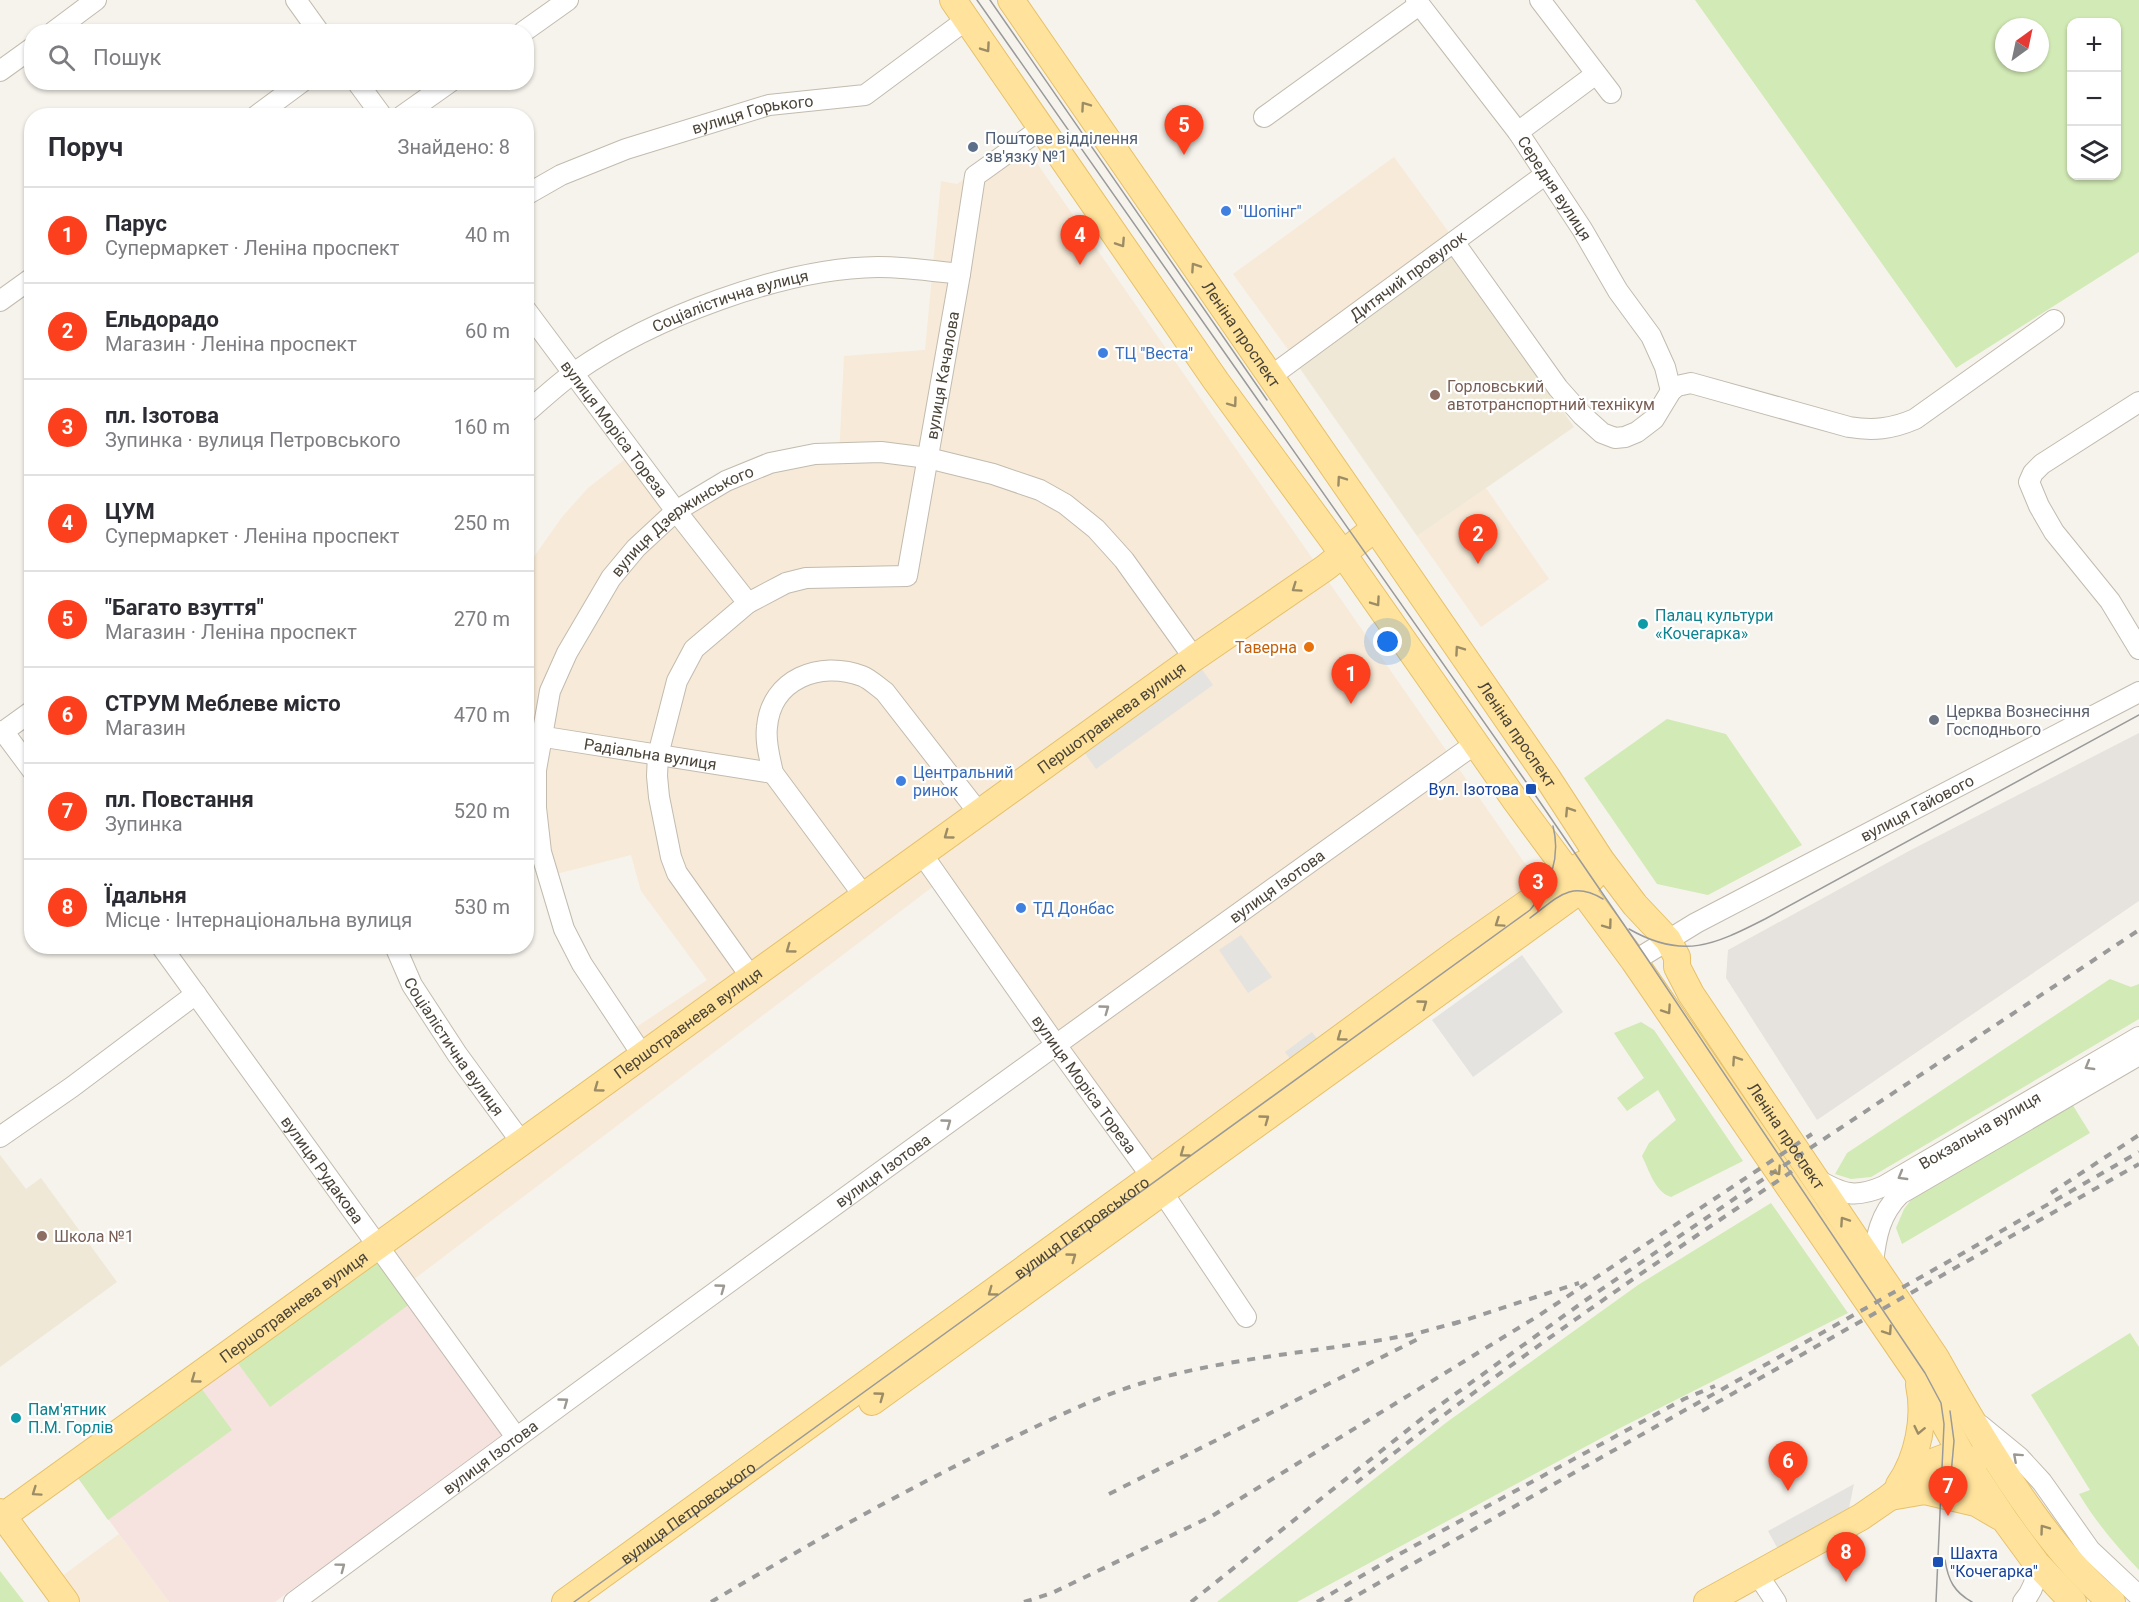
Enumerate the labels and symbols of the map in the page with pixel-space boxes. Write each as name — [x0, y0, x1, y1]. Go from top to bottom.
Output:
north arrow — [1995, 18, 2049, 72]
one-way arrow — [979, 42, 990, 53]
street label: вулиця Горького — [690, 91, 814, 138]
one-way arrow — [1081, 102, 1092, 113]
pin: 5 — [1164, 106, 1204, 155]
place label: Поштове відділення зв'язку №1 — [985, 129, 1138, 166]
street label: Середня вулиця — [1513, 133, 1596, 244]
marker: Поштове відділення зв'язку №1 — [966, 140, 980, 154]
place label: "Шопінг" — [1238, 202, 1302, 221]
marker: "Шопінг" — [1219, 204, 1233, 218]
pin: 4 — [1060, 216, 1100, 265]
street label: Дитячий провулок — [1346, 227, 1470, 325]
one-way arrow — [1114, 237, 1126, 247]
one-way arrow — [1191, 263, 1202, 274]
street label: Соціалістична вулиця — [649, 266, 810, 336]
street label: Леніна проспект — [1198, 278, 1285, 391]
street label: вулиця Качалова — [922, 310, 963, 441]
place label: ТЦ "Веста" — [1115, 344, 1193, 363]
marker: ТЦ "Веста" — [1096, 346, 1110, 360]
street label: вулиця Моріса Тореза — [557, 357, 671, 501]
place label: Горловський автотранспортний технікум — [1447, 377, 1655, 414]
marker: Горловський автотранспортний технікум — [1428, 388, 1442, 402]
one-way arrow — [1225, 396, 1236, 407]
street label: вулиця Дзержинського — [607, 462, 756, 581]
one-way arrow — [1337, 475, 1348, 486]
pin: 2 — [1458, 514, 1498, 564]
one-way arrow — [1291, 581, 1302, 592]
one-way arrow — [1369, 595, 1380, 606]
place label: Палац культури «Кочегарка» — [1655, 606, 1773, 643]
marker: Палац культури «Кочегарка» — [1636, 617, 1650, 631]
your location — [1373, 627, 1402, 656]
place label: Таверна — [1235, 638, 1297, 657]
marker: Таверна — [1302, 640, 1316, 654]
one-way arrow — [1455, 645, 1466, 656]
pin: 1 — [1332, 654, 1370, 704]
street label: Першотравнева вулиця — [1034, 658, 1189, 778]
street label: Леніна проспект — [1474, 678, 1560, 791]
place label: Церква Вознесіння Господнього — [1946, 702, 2090, 739]
marker: Церква Вознесіння Господнього — [1927, 713, 1941, 727]
street label: Радіальна вулиця — [583, 734, 718, 774]
place label: Центральний ринок — [913, 763, 1013, 800]
street label: вулиця Гайового — [1857, 771, 1977, 846]
marker: Центральний ринок — [894, 774, 908, 788]
place label: Вул. Ізотова — [1429, 780, 1519, 799]
marker: Вул. Ізотова — [1524, 782, 1538, 796]
one-way arrow — [1565, 806, 1576, 817]
one-way arrow — [944, 828, 955, 839]
street label: вулиця Ізотова — [1226, 846, 1328, 927]
pin: 3 — [1518, 862, 1558, 912]
place label: ТД Донбас — [1033, 899, 1114, 918]
marker: ТД Донбас — [1014, 901, 1028, 915]
one-way arrow — [1495, 916, 1506, 927]
one-way arrow — [1601, 919, 1612, 930]
one-way arrow — [786, 942, 797, 953]
street label: Першотравнева вулиця — [610, 963, 766, 1083]
street label: Соціалістична вулиця — [400, 975, 508, 1120]
one-way arrow — [1416, 1001, 1427, 1012]
one-way arrow — [1660, 1003, 1671, 1014]
one-way arrow — [1098, 1005, 1109, 1016]
street label: вулиця Моріса Тореза — [1028, 1012, 1141, 1157]
one-way arrow — [1337, 1030, 1348, 1041]
one-way arrow — [1732, 1056, 1743, 1067]
one-way arrow — [2085, 1059, 2095, 1071]
street label: Леніна проспект — [1743, 1079, 1829, 1193]
one-way arrow — [594, 1081, 605, 1092]
street label: Вокзальна вулиця — [1916, 1088, 2044, 1173]
street label: вулиця Рудакова — [277, 1112, 368, 1228]
one-way arrow — [1258, 1115, 1269, 1126]
one-way arrow — [941, 1120, 952, 1131]
street label: вулиця Ізотова — [832, 1130, 934, 1212]
one-way arrow — [1180, 1146, 1191, 1157]
one-way arrow — [1770, 1164, 1781, 1175]
one-way arrow — [1898, 1168, 1908, 1180]
street label: вулиця Петровського — [1011, 1173, 1153, 1283]
one-way arrow — [1840, 1216, 1851, 1227]
place label: Школа №1 — [54, 1227, 134, 1246]
marker: Школа №1 — [35, 1229, 49, 1243]
street label: Першотравнева вулиця — [216, 1247, 372, 1367]
one-way arrow — [1066, 1254, 1077, 1265]
one-way arrow — [715, 1284, 726, 1295]
one-way arrow — [988, 1285, 999, 1296]
one-way arrow — [1881, 1325, 1892, 1336]
one-way arrow — [191, 1371, 202, 1382]
one-way arrow — [874, 1392, 885, 1403]
one-way arrow — [557, 1399, 568, 1410]
place label: Пам'ятник П.М. Горлів — [28, 1400, 114, 1437]
marker: Пам'ятник П.М. Горлів — [9, 1411, 23, 1425]
street label: вулиця Ізотова — [439, 1416, 542, 1499]
one-way arrow — [1913, 1425, 1926, 1435]
pin: 6 — [1768, 1442, 1808, 1491]
one-way arrow — [2013, 1453, 2024, 1464]
street label: вулиця Петровського — [617, 1458, 760, 1568]
pin: 7 — [1928, 1466, 1968, 1516]
one-way arrow — [32, 1485, 43, 1496]
one-way arrow — [2040, 1524, 2051, 1535]
pin: 8 — [1826, 1532, 1866, 1582]
place label: Шахта "Кочегарка" — [1950, 1544, 2038, 1581]
marker: Шахта "Кочегарка" — [1931, 1555, 1945, 1569]
one-way arrow — [334, 1563, 345, 1574]

